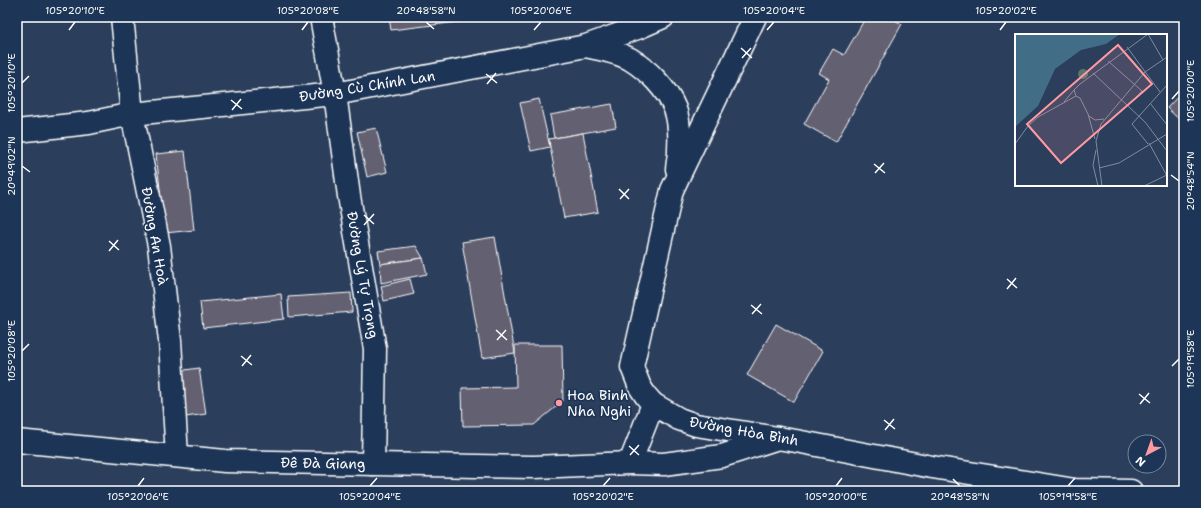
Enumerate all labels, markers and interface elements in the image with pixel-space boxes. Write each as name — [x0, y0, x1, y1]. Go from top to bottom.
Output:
text: 105°20'10"E — [45, 4, 105, 17]
text: 105°20'08"E — [277, 4, 339, 17]
text: 20°48'58"N — [396, 4, 456, 17]
text: 105°20'06"E — [510, 4, 572, 17]
text: 105°20'04"E — [743, 4, 805, 17]
text: 105°20'02"E — [975, 4, 1037, 17]
inset map — [1015, 34, 1167, 186]
text: 105°20'10"E — [5, 53, 18, 113]
text: 105°20'00"E — [1184, 60, 1197, 122]
street label: Đường Cù Chính Lan — [298, 66, 437, 106]
text: 20°49'02"N — [5, 136, 18, 196]
text: 20°48'54"N — [1184, 151, 1197, 211]
street label: Đường An Hoà — [138, 185, 173, 287]
street label: Đường Lý Tự Trọng — [343, 210, 383, 340]
text: 105°20'08"E — [5, 320, 18, 382]
text: 105°19'58"E — [1184, 330, 1197, 388]
place label: Hoa Binh Nha Nghi — [567, 386, 631, 420]
marker: Hoa Binh Nha Nghi — [554, 398, 564, 408]
street label: Đường Hòa Bình — [688, 413, 800, 449]
north arrow — [1127, 434, 1167, 474]
text: N — [1132, 452, 1149, 470]
street label: Đê Đà Giang — [280, 453, 366, 473]
text: 105°20'06"E — [107, 490, 169, 503]
text: 105°20'04"E — [339, 490, 401, 503]
text: 105°20'02"E — [572, 490, 634, 503]
text: 105°20'00"E — [805, 490, 867, 503]
text: 20°48'58"N — [930, 490, 990, 503]
text: 105°19'58"E — [1039, 490, 1097, 503]

